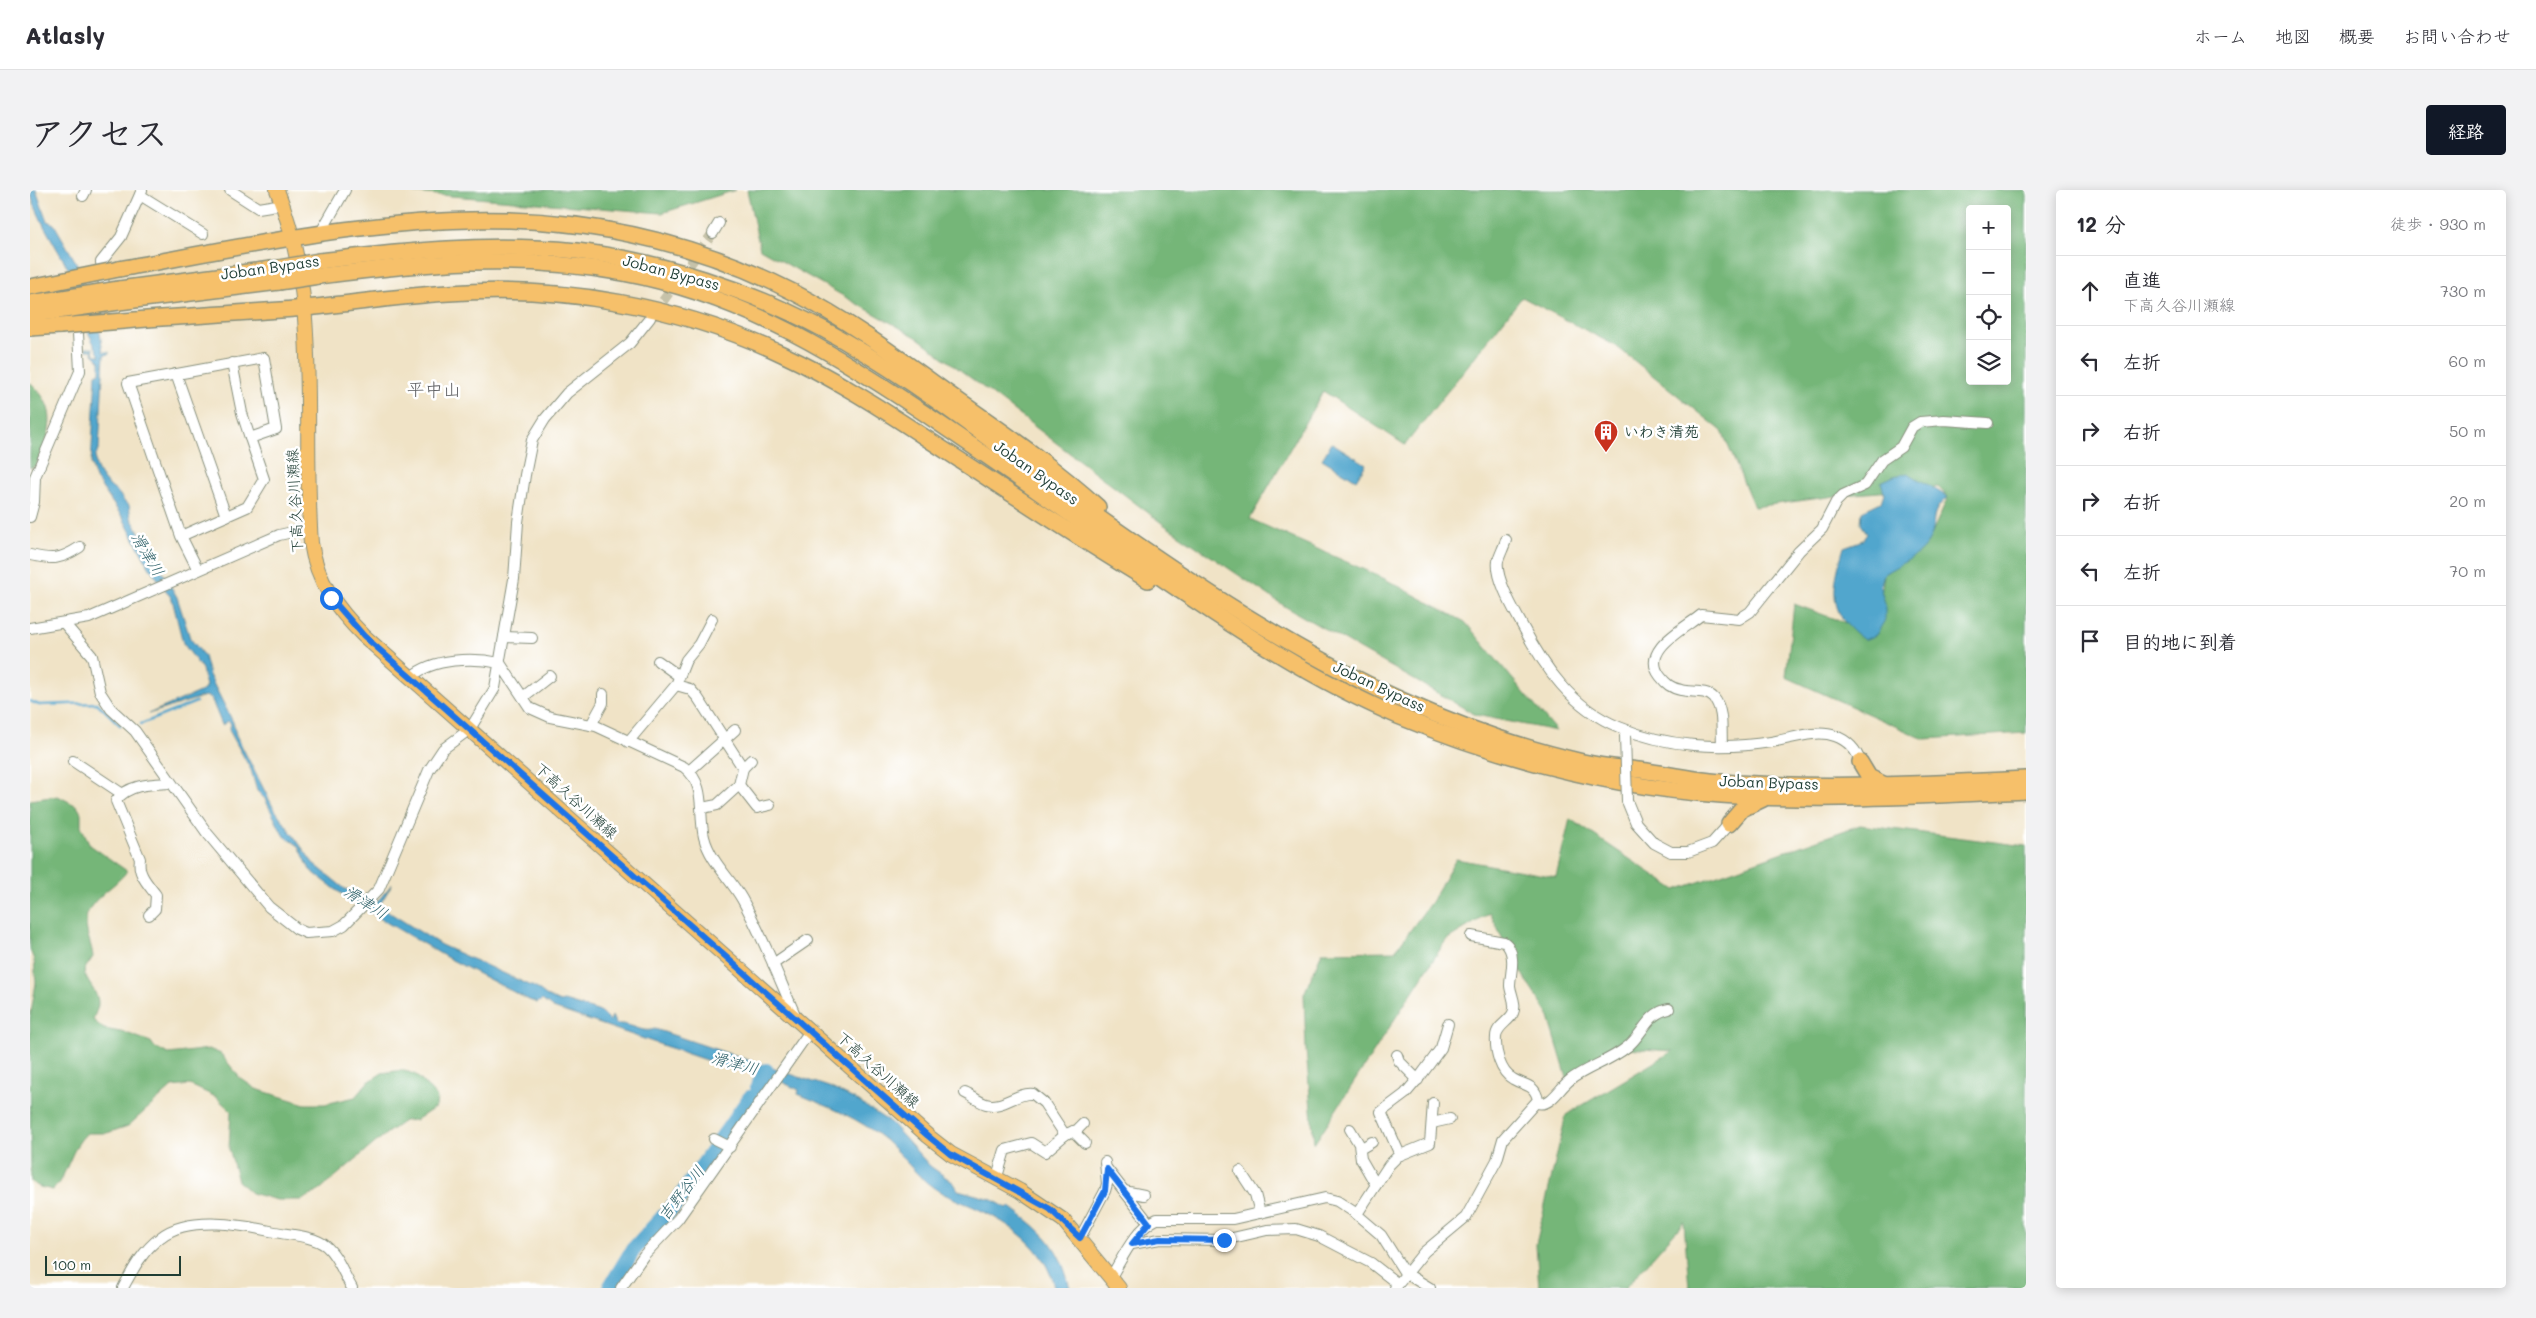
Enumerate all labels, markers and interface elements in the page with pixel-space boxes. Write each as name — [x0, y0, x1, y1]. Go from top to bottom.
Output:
text: Atlasly — [25, 19, 105, 50]
text: ホーム — [2194, 24, 2247, 48]
text: 地図 — [2275, 24, 2311, 48]
text: 概要 — [2339, 24, 2375, 48]
text: お問い合わせ — [2403, 24, 2511, 48]
button: 経路 — [2426, 105, 2506, 155]
text: アクセス — [30, 109, 168, 155]
map controls — [1966, 205, 2011, 385]
button: + — [1966, 205, 2011, 250]
text: 12 分 — [2076, 210, 2126, 237]
text: 徒歩 · 930 m — [2390, 213, 2486, 234]
street label: Joban Bypass — [219, 250, 321, 284]
street label: Joban Bypass — [621, 250, 722, 295]
button: − — [1966, 250, 2011, 295]
text: 直進 — [2123, 267, 2161, 292]
icon: ahead — [2076, 277, 2104, 305]
text: 730 m — [2440, 280, 2486, 301]
text: 下高久谷川瀬線 — [2123, 294, 2235, 315]
button: locate — [1966, 295, 2011, 340]
button: layers — [1966, 340, 2011, 385]
icon: left — [2076, 347, 2104, 375]
text: 左折 — [2123, 349, 2161, 374]
text: 60 m — [2449, 350, 2486, 371]
district label: 平中山 — [407, 377, 461, 401]
icon: right — [2076, 417, 2104, 445]
building icon: いわき清苑 — [1593, 419, 1619, 453]
text: 右折 — [2123, 419, 2161, 444]
text: 50 m — [2449, 420, 2486, 441]
place label: いわき清苑 — [1624, 421, 1699, 441]
street label: Joban Bypass — [990, 435, 1083, 509]
street label: 下高久谷川瀬線 — [281, 448, 307, 554]
icon: right — [2076, 487, 2104, 515]
text: 右折 — [2123, 489, 2161, 514]
text: 20 m — [2449, 490, 2486, 511]
water label: 滑津川 — [127, 528, 170, 580]
icon: left — [2076, 557, 2104, 585]
text: 左折 — [2123, 559, 2161, 584]
text: 70 m — [2449, 560, 2486, 581]
route start — [320, 587, 343, 610]
icon: arrive — [2076, 627, 2104, 655]
text: 目的地に到着 — [2123, 629, 2237, 654]
street label: Joban Bypass — [1330, 656, 1429, 716]
street label: 下高久谷川瀬線 — [531, 758, 622, 843]
street label: Joban Bypass — [1719, 770, 1819, 794]
water label: 滑津川 — [340, 880, 392, 923]
street label: 下高久谷川瀬線 — [833, 1027, 924, 1112]
water label: 滑津川 — [709, 1046, 761, 1079]
water label: 吉野谷川 — [653, 1161, 709, 1224]
route end — [1213, 1229, 1236, 1252]
scale bar — [45, 1253, 181, 1276]
text: 100 m — [52, 1255, 91, 1274]

